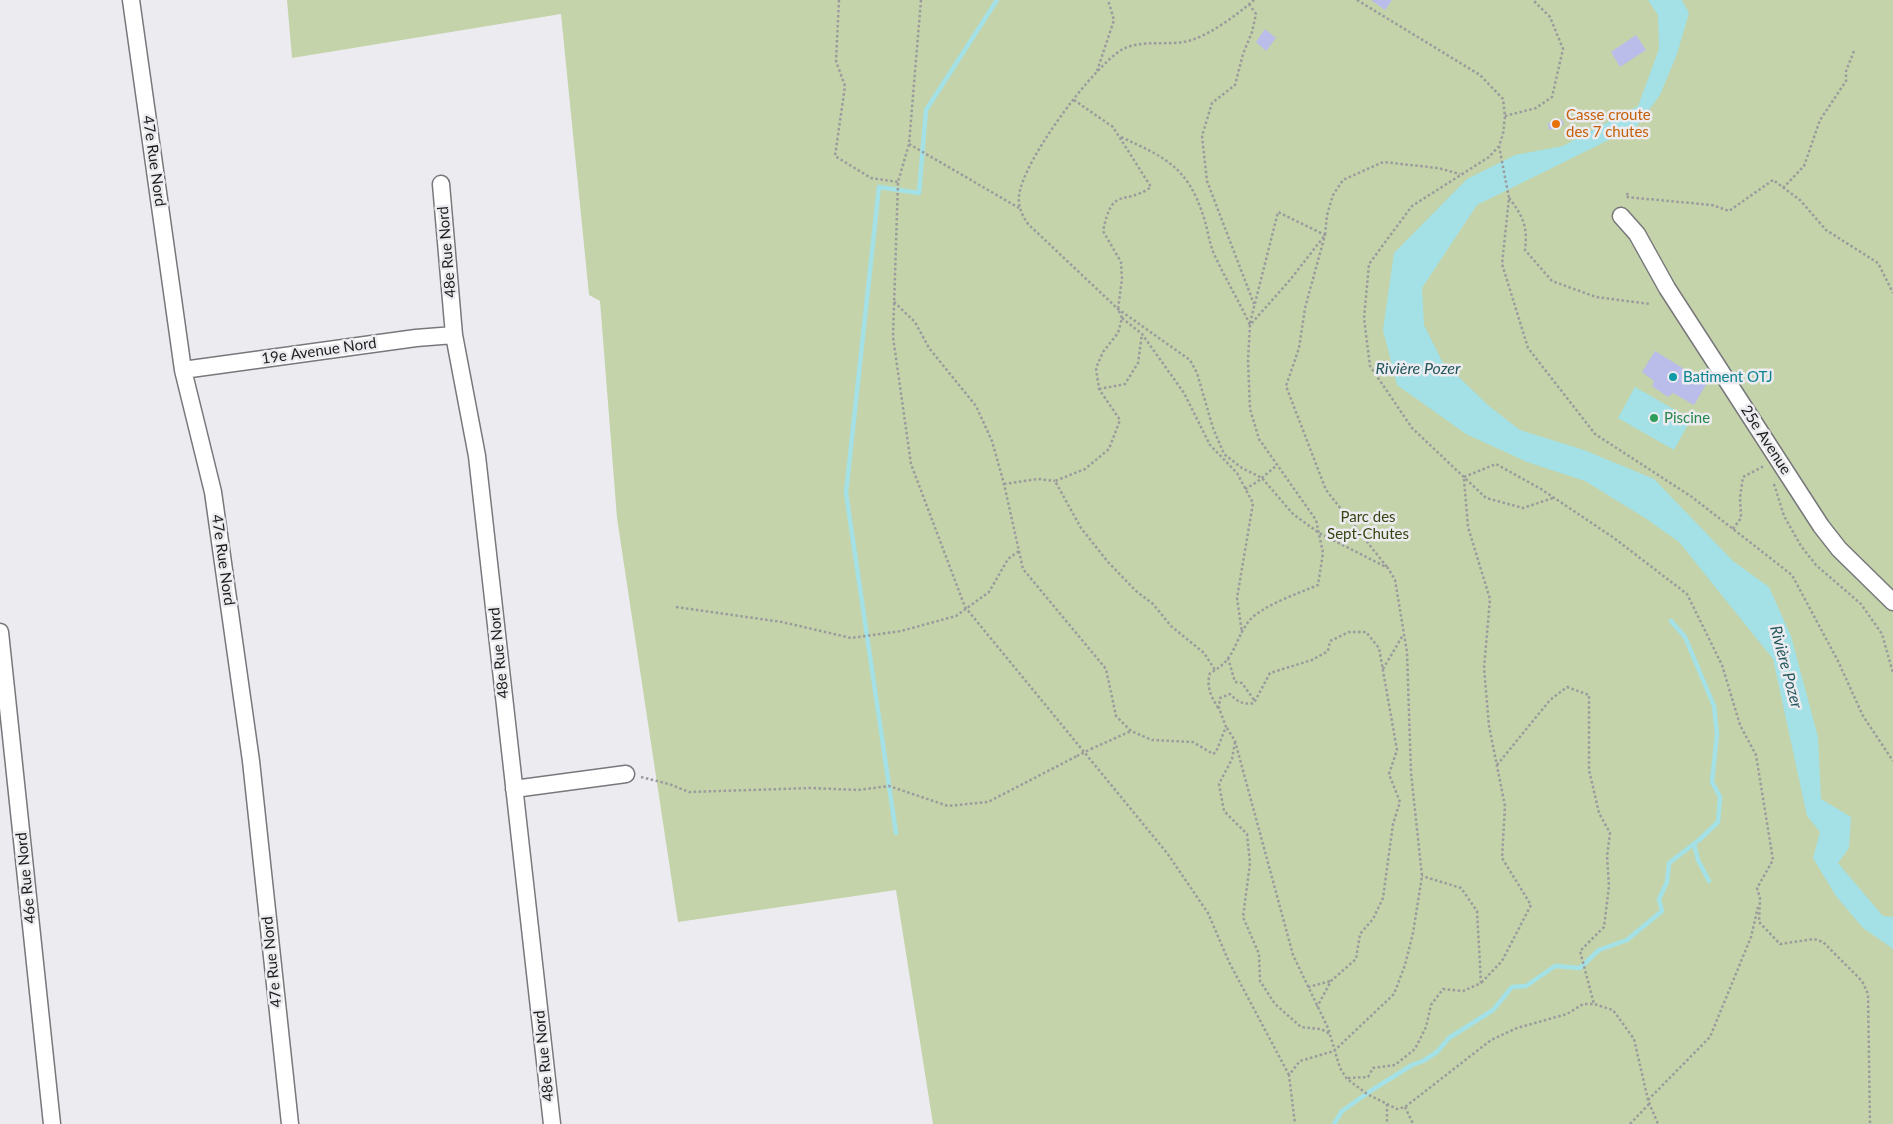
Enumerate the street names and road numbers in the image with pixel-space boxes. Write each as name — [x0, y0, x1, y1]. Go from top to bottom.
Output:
street label: 47e Rue Nord — [139, 114, 169, 208]
street label: 48e Rue Nord — [434, 206, 460, 298]
street label: 19e Avenue Nord — [260, 334, 378, 368]
street label: 25e Avenue — [1737, 402, 1795, 478]
street label: 47e Rue Nord — [208, 513, 238, 607]
street label: 48e Rue Nord — [485, 606, 513, 700]
street label: 46e Rue Nord — [12, 831, 40, 925]
street label: 47e Rue Nord — [258, 915, 286, 1009]
street label: 48e Rue Nord — [530, 1009, 558, 1103]

